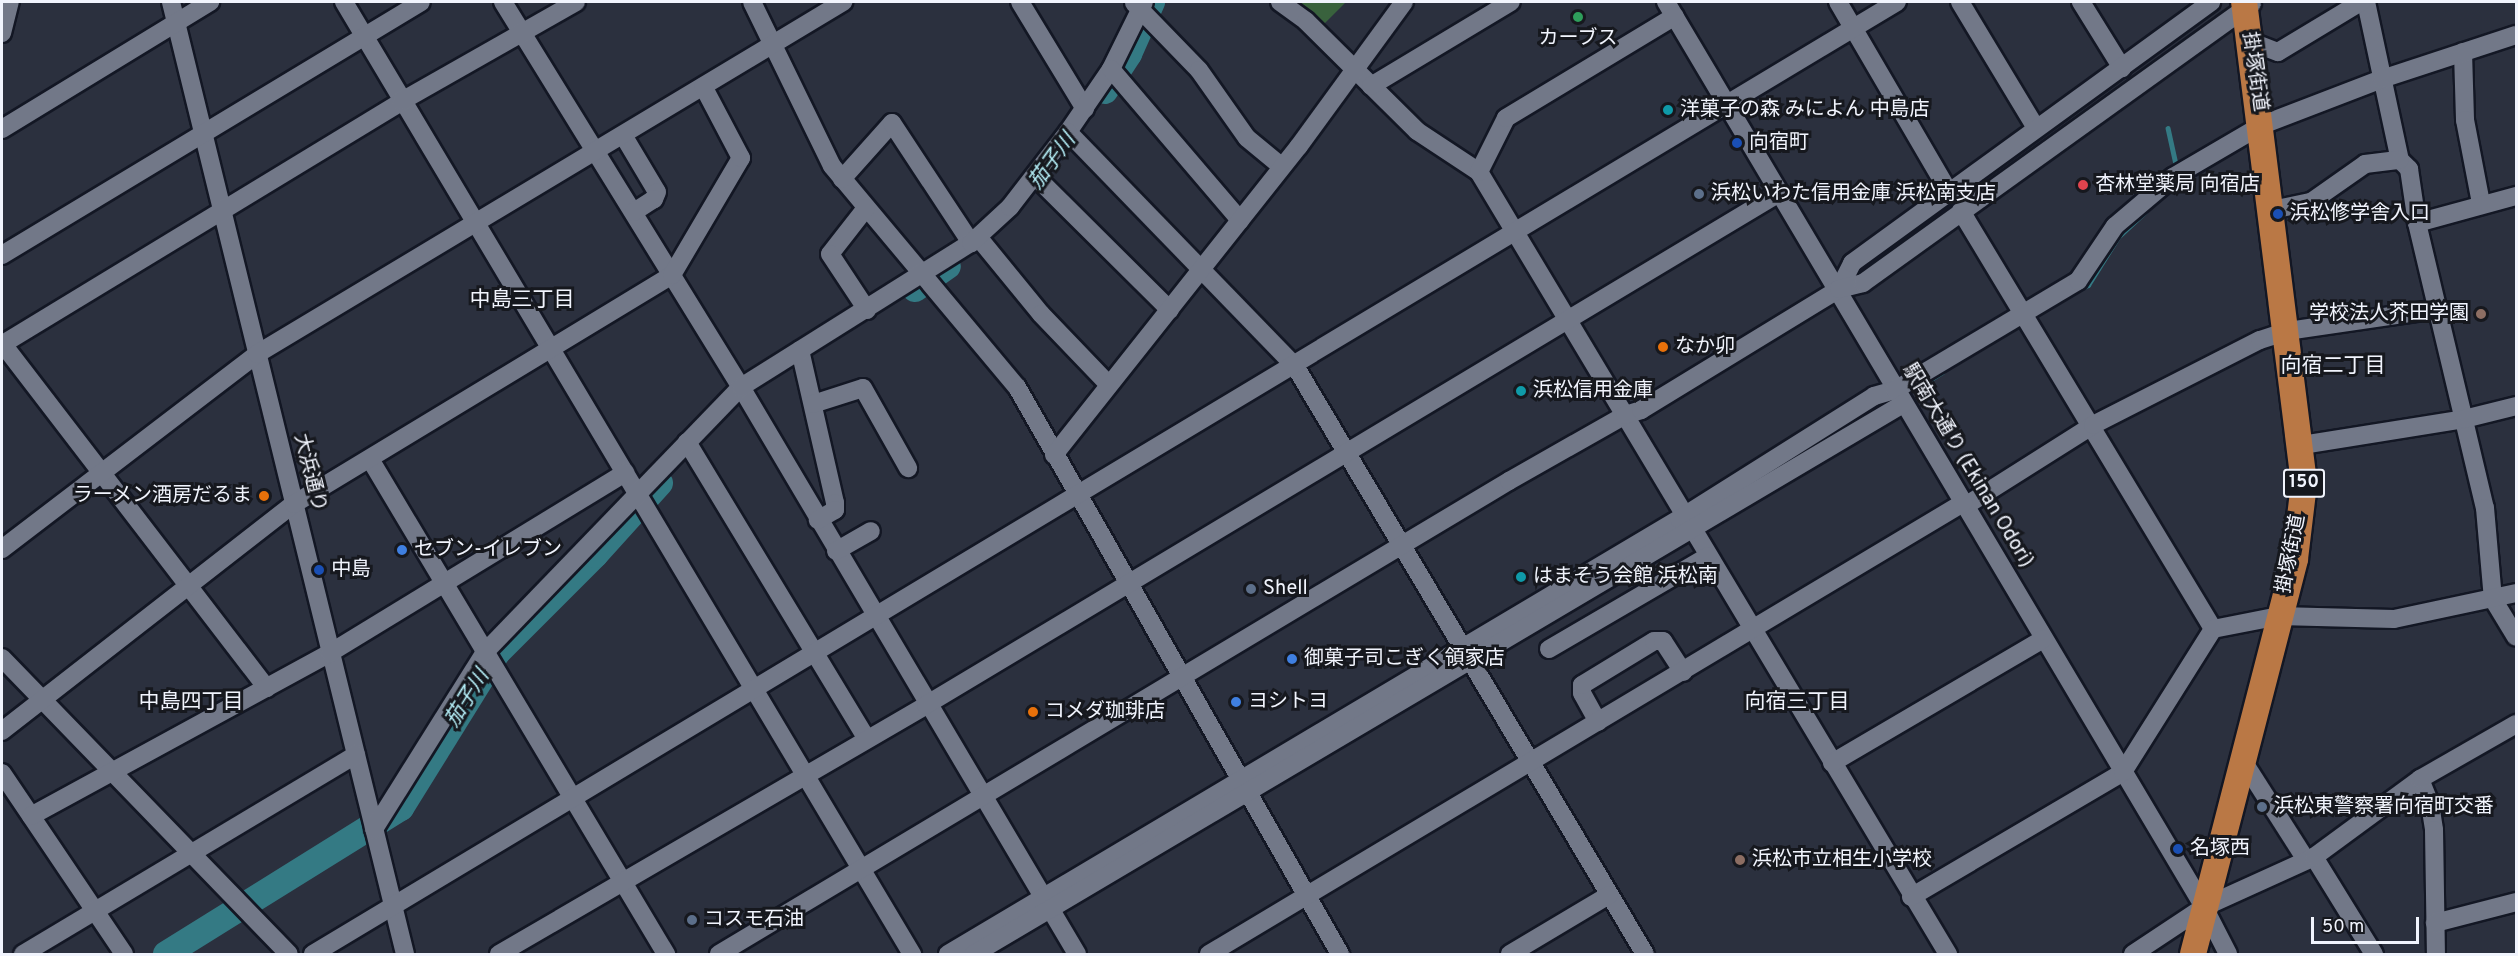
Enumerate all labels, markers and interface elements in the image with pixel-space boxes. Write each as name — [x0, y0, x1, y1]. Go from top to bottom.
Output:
marker: カーブス — [1571, 10, 1585, 24]
place label: カーブス — [1538, 27, 1618, 51]
street label: 掛塚街道 — [2237, 31, 2271, 113]
place label: 洋菓子の森 みによん 中島店 — [1680, 98, 1929, 122]
marker: 洋菓子の森 みによん 中島店 — [1661, 103, 1675, 117]
water label: 茄子川 — [1024, 129, 1082, 195]
place label: 向宿町 — [1749, 131, 1809, 155]
marker: 向宿町 — [1730, 136, 1744, 150]
place label: 杏林堂薬局 向宿店 — [2095, 173, 2260, 197]
marker: 杏林堂薬局 向宿店 — [2076, 178, 2090, 192]
place label: 浜松いわた信用金庫 浜松南支店 — [1711, 182, 1996, 206]
marker: 浜松いわた信用金庫 浜松南支店 — [1692, 187, 1706, 201]
place label: 浜松修学舎入口 — [2290, 202, 2430, 226]
marker: 浜松修学舎入口 — [2271, 207, 2285, 221]
district label: 中島三丁目 — [470, 288, 574, 314]
place label: 学校法人芥田学園 — [2309, 302, 2469, 326]
marker: 学校法人芥田学園 — [2474, 307, 2488, 321]
place label: なか卯 — [1675, 335, 1735, 359]
marker: なか卯 — [1656, 340, 1670, 354]
district label: 向宿二丁目 — [2281, 354, 2385, 380]
street label: 駅南大通り (Ekinan Odori) — [1897, 360, 2037, 572]
place label: 浜松信用金庫 — [1533, 379, 1653, 403]
marker: 浜松信用金庫 — [1514, 384, 1528, 398]
street label: 大浜通り — [288, 431, 330, 515]
road number: 150 — [2283, 468, 2325, 498]
place label: ラーメン酒房だるま — [72, 484, 252, 508]
marker: ラーメン酒房だるま — [257, 489, 271, 503]
street label: 掛塚街道 — [2273, 512, 2311, 596]
place label: セブン-イレブン — [414, 538, 562, 562]
marker: セブン-イレブン — [395, 543, 409, 557]
place label: 中島 — [331, 558, 371, 582]
marker: 中島 — [312, 563, 326, 577]
place label: はまそう会館 浜松南 — [1533, 565, 1718, 589]
marker: はまそう会館 浜松南 — [1514, 570, 1528, 584]
place label: Shell — [1263, 577, 1308, 601]
marker: Shell — [1244, 582, 1258, 596]
place label: 御菓子司こぎく領家店 — [1304, 647, 1504, 671]
marker: 御菓子司こぎく領家店 — [1285, 652, 1299, 666]
water label: 茄子川 — [441, 666, 495, 732]
district label: 中島四丁目 — [139, 690, 243, 716]
place label: ヨシトヨ — [1248, 690, 1328, 714]
district label: 向宿三丁目 — [1745, 690, 1849, 716]
marker: ヨシトヨ — [1229, 695, 1243, 709]
place label: コメダ珈琲店 — [1045, 700, 1165, 724]
marker: コメダ珈琲店 — [1026, 705, 1040, 719]
place label: 浜松東警察署向宿町交番 — [2274, 795, 2494, 819]
marker: 浜松東警察署向宿町交番 — [2255, 800, 2269, 814]
place label: 名塚西 — [2190, 837, 2250, 861]
marker: 名塚西 — [2171, 842, 2185, 856]
place label: 浜松市立相生小学校 — [1752, 848, 1932, 872]
marker: 浜松市立相生小学校 — [1733, 853, 1747, 867]
scale bar — [2314, 905, 2422, 943]
place label: コスモ石油 — [704, 908, 804, 932]
marker: コスモ石油 — [685, 913, 699, 927]
text: 50 m — [2322, 916, 2364, 939]

